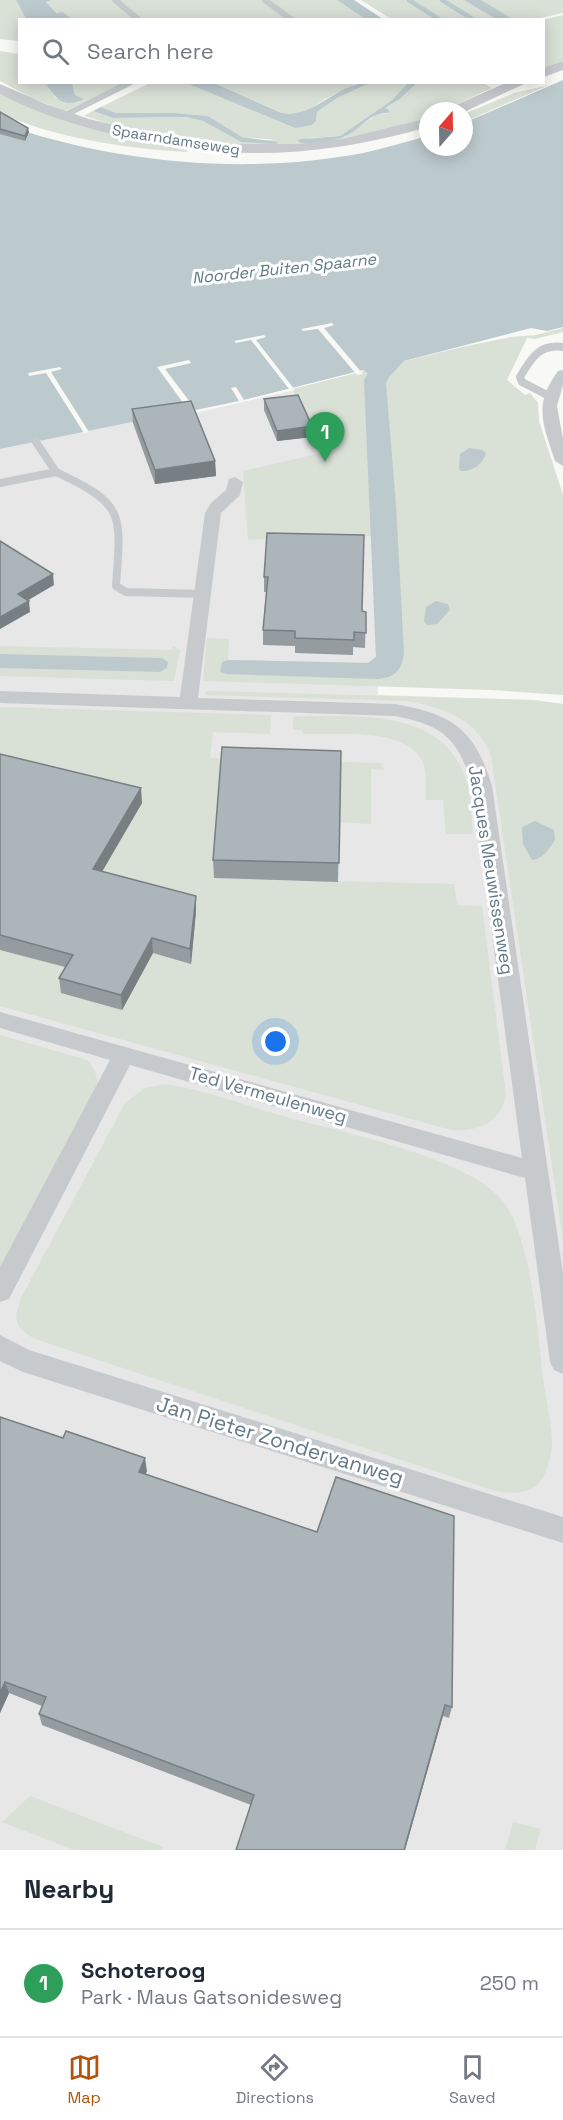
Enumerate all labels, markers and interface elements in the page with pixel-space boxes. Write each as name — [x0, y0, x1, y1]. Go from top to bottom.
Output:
search box — [18, 18, 545, 84]
icon: search — [39, 35, 72, 68]
text: Search here — [87, 37, 214, 65]
north arrow — [419, 102, 473, 156]
street label: Spaarndamseweg — [111, 120, 241, 159]
water label: Noorder Buiten Spaarne — [191, 248, 377, 289]
pin: 1 — [306, 412, 344, 462]
street label: Jacques Meuwissenweg — [464, 764, 519, 976]
your location — [261, 1027, 290, 1056]
street label: Ted Vermeulenweg — [187, 1061, 350, 1128]
street label: Jan Pieter Zondervanweg — [153, 1390, 407, 1491]
text: Nearby — [24, 1872, 114, 1906]
text: Schoteroog — [81, 1956, 206, 1984]
text: 1 — [39, 1970, 48, 1996]
text: 250 m — [480, 1970, 539, 1996]
text: Park · Maus Gatsonidesweg — [81, 1984, 342, 2010]
tab: Map — [67, 2051, 101, 2108]
tab: Directions — [236, 2051, 314, 2108]
tab: Saved — [449, 2051, 496, 2108]

